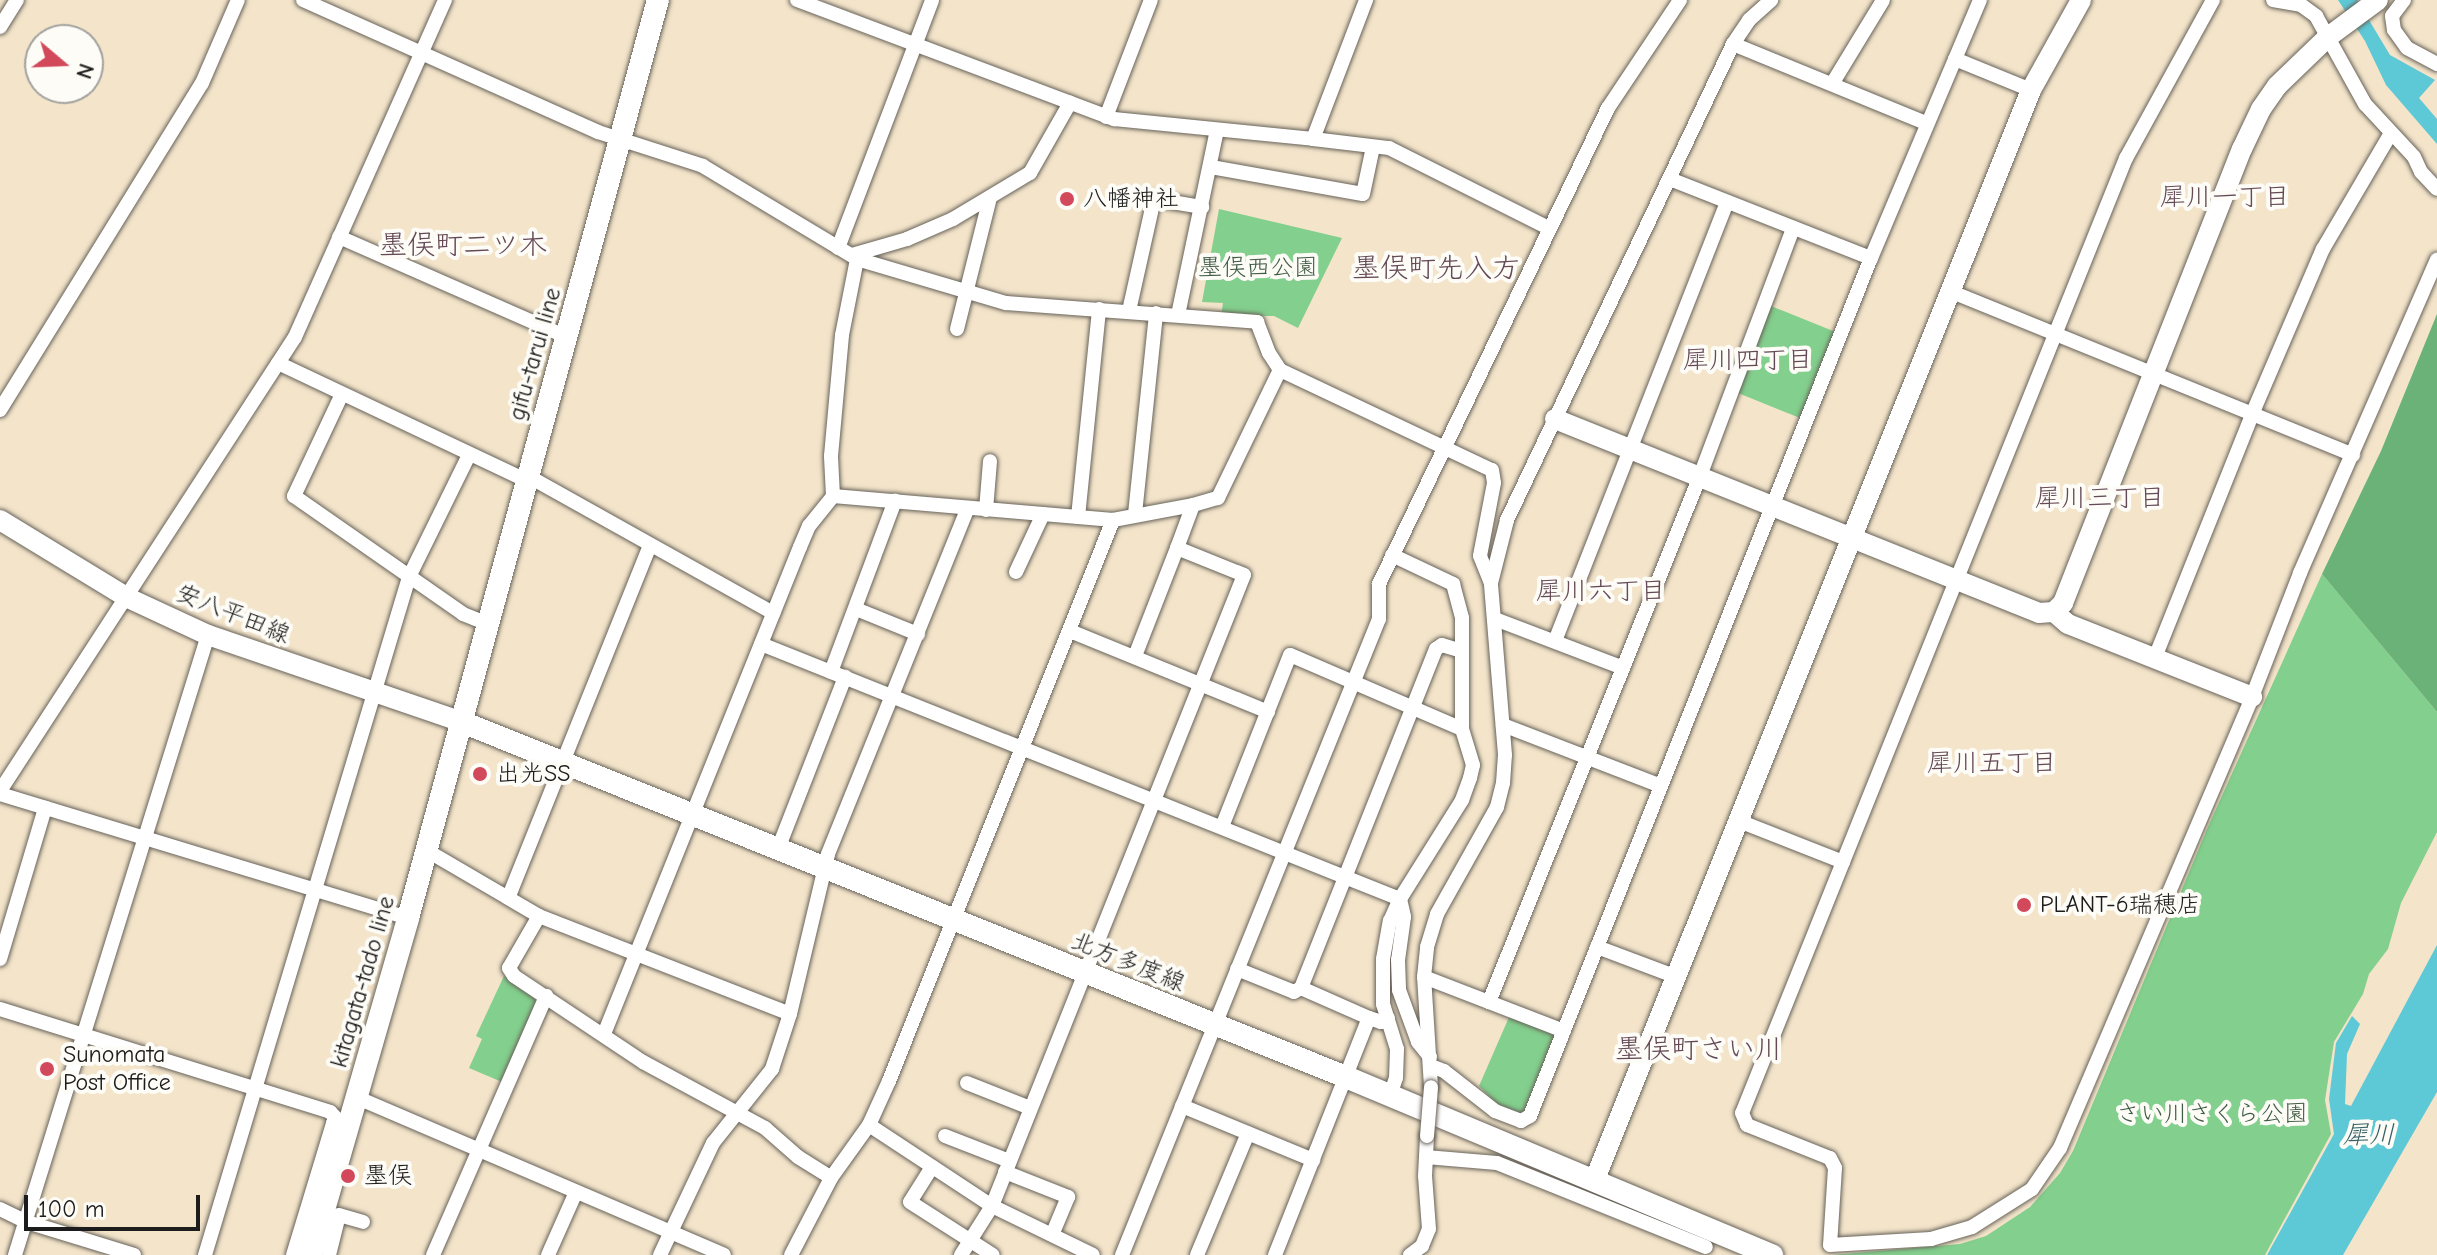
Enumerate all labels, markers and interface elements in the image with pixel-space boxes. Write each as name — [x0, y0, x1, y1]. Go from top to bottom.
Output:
north arrow — [24, 24, 104, 104]
text: N — [70, 60, 99, 82]
district label: 犀川一丁目 — [2160, 182, 2290, 214]
place label: 八幡神社 — [1083, 185, 1179, 213]
marker: 八幡神社 — [1058, 190, 1076, 208]
district label: 墨俣町二ツ木 — [379, 228, 547, 262]
district label: 墨俣町先入方 — [1352, 251, 1520, 285]
park label: 墨俣西公園 — [1198, 254, 1318, 282]
street label: gifu-tarui line — [502, 284, 568, 424]
district label: 犀川四丁目 — [1683, 345, 1813, 377]
district label: 犀川三丁目 — [2035, 483, 2165, 515]
district label: 犀川六丁目 — [1536, 576, 1666, 608]
street label: 安八平田線 — [172, 578, 294, 650]
district label: 犀川五丁目 — [1927, 748, 2057, 780]
place label: 出光SS — [496, 760, 570, 788]
marker: 出光SS — [471, 765, 489, 783]
place label: PLANT-6瑞穂店 — [2040, 891, 2201, 919]
street label: kitagata-tado line — [325, 893, 401, 1071]
marker: PLANT-6瑞穂店 — [2015, 896, 2033, 914]
street label: 北方多度線 — [1067, 926, 1189, 998]
district label: 墨俣町さい川 — [1615, 1032, 1783, 1066]
place label: Sunomata Post Office — [63, 1041, 171, 1097]
marker: Sunomata Post Office — [38, 1060, 56, 1078]
park label: さい川さくら公園 — [2116, 1100, 2308, 1128]
water label: 犀川 — [2343, 1120, 2395, 1152]
place label: 墨俣 — [364, 1162, 412, 1190]
marker: 墨俣 — [339, 1167, 357, 1185]
scale bar — [28, 1179, 204, 1229]
text: 100 m — [38, 1195, 105, 1223]

